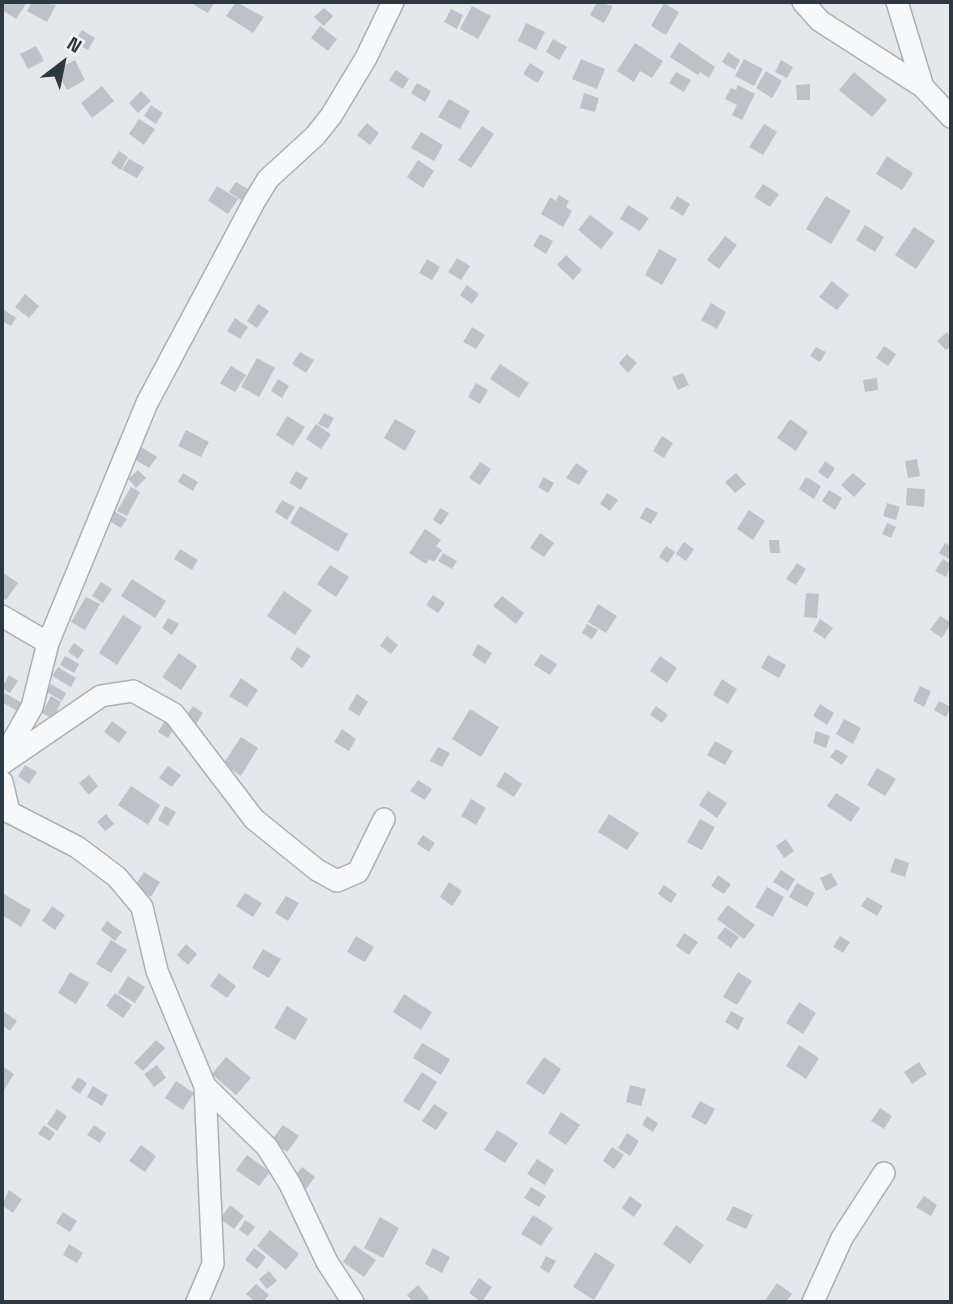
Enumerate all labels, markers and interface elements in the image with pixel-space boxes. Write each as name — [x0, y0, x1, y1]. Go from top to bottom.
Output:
north arrow — [28, 28, 98, 98]
text: N — [62, 31, 86, 59]

